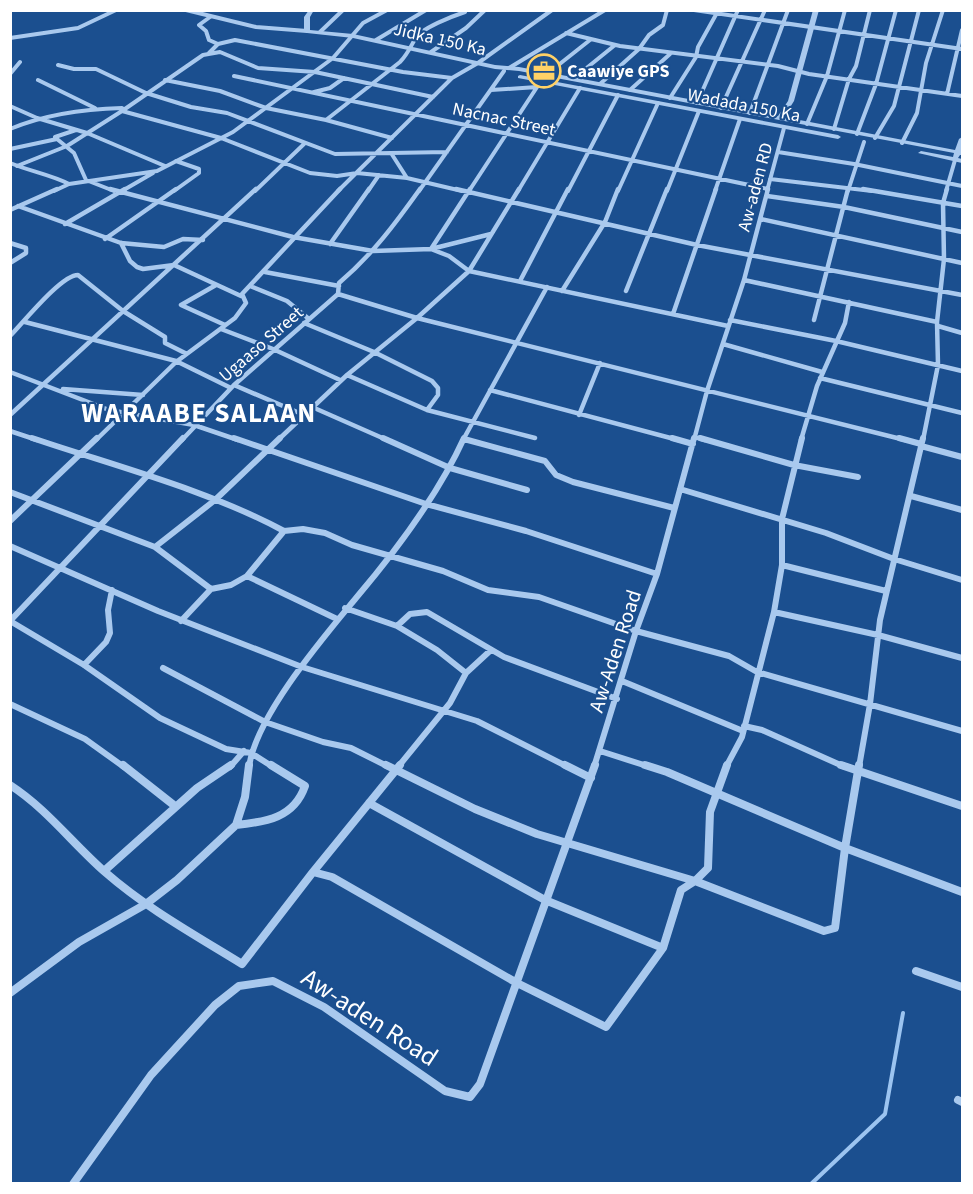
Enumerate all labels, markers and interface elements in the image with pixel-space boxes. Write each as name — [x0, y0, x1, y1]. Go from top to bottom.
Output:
street label: Jidka 150 Ka — [391, 17, 489, 62]
office icon: Caawiye GPS — [526, 53, 562, 89]
place label: Caawiye GPS — [567, 59, 670, 84]
street label: Wadada 150 Ka — [685, 82, 803, 129]
street label: Nacnac Street — [450, 96, 558, 143]
street label: Aw-aden RD — [732, 140, 779, 234]
street label: Ugaaso Street — [214, 301, 309, 388]
district label: WARAABE SALAAN — [81, 394, 317, 433]
street label: Aw-Aden Road — [581, 586, 649, 716]
street label: Aw-aden Road — [294, 959, 445, 1076]

